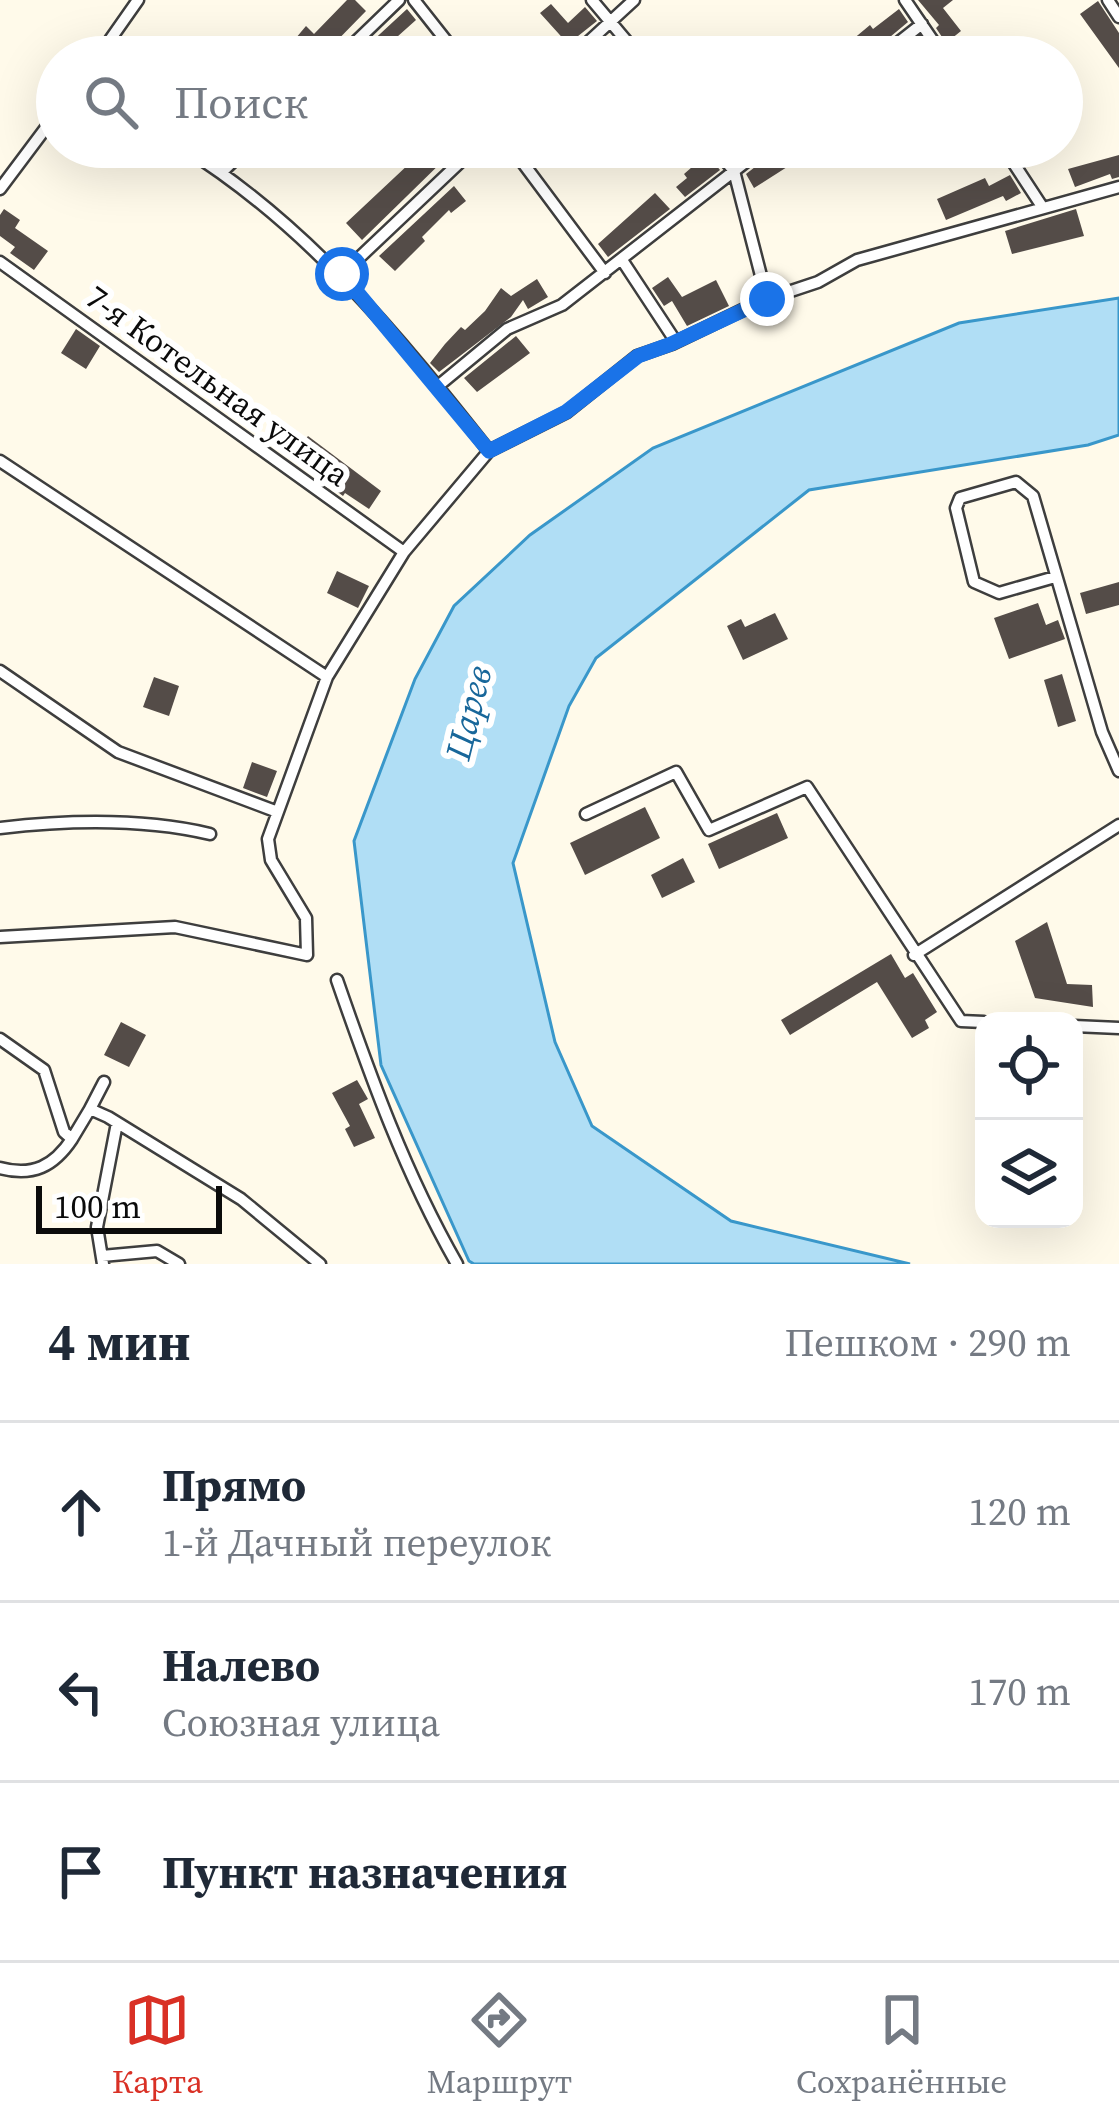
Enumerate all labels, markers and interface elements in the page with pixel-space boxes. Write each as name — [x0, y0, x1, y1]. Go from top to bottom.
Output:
search box — [36, 36, 1083, 168]
icon: search — [78, 69, 144, 135]
text: Поиск — [174, 71, 308, 133]
route start — [315, 247, 369, 301]
route end — [740, 272, 794, 326]
street label: 7-я Котельная улица — [77, 274, 359, 497]
water label: Царев — [433, 660, 504, 766]
map controls — [975, 1012, 1083, 1228]
button: locate — [975, 1012, 1083, 1120]
button: layers — [975, 1120, 1083, 1228]
scale bar — [36, 1180, 222, 1233]
text: 100 m — [54, 1184, 141, 1229]
text: 4 мин — [48, 1307, 191, 1377]
text: Пешком · 290 m — [785, 1316, 1071, 1369]
text: Прямо — [162, 1454, 306, 1516]
icon: ahead — [48, 1479, 114, 1545]
text: 120 m — [968, 1485, 1071, 1538]
text: 1-й Дачный переулок — [162, 1516, 551, 1569]
text: Налево — [162, 1634, 320, 1696]
icon: left — [48, 1659, 114, 1725]
text: 170 m — [968, 1665, 1071, 1718]
text: Союзная улица — [162, 1696, 440, 1749]
icon: arrive — [48, 1839, 114, 1905]
text: Пункт назначения — [162, 1841, 568, 1903]
tab: Карта — [112, 1987, 203, 2104]
tab: Маршрут — [427, 1987, 572, 2104]
tab: Сохранённые — [796, 1987, 1007, 2104]

